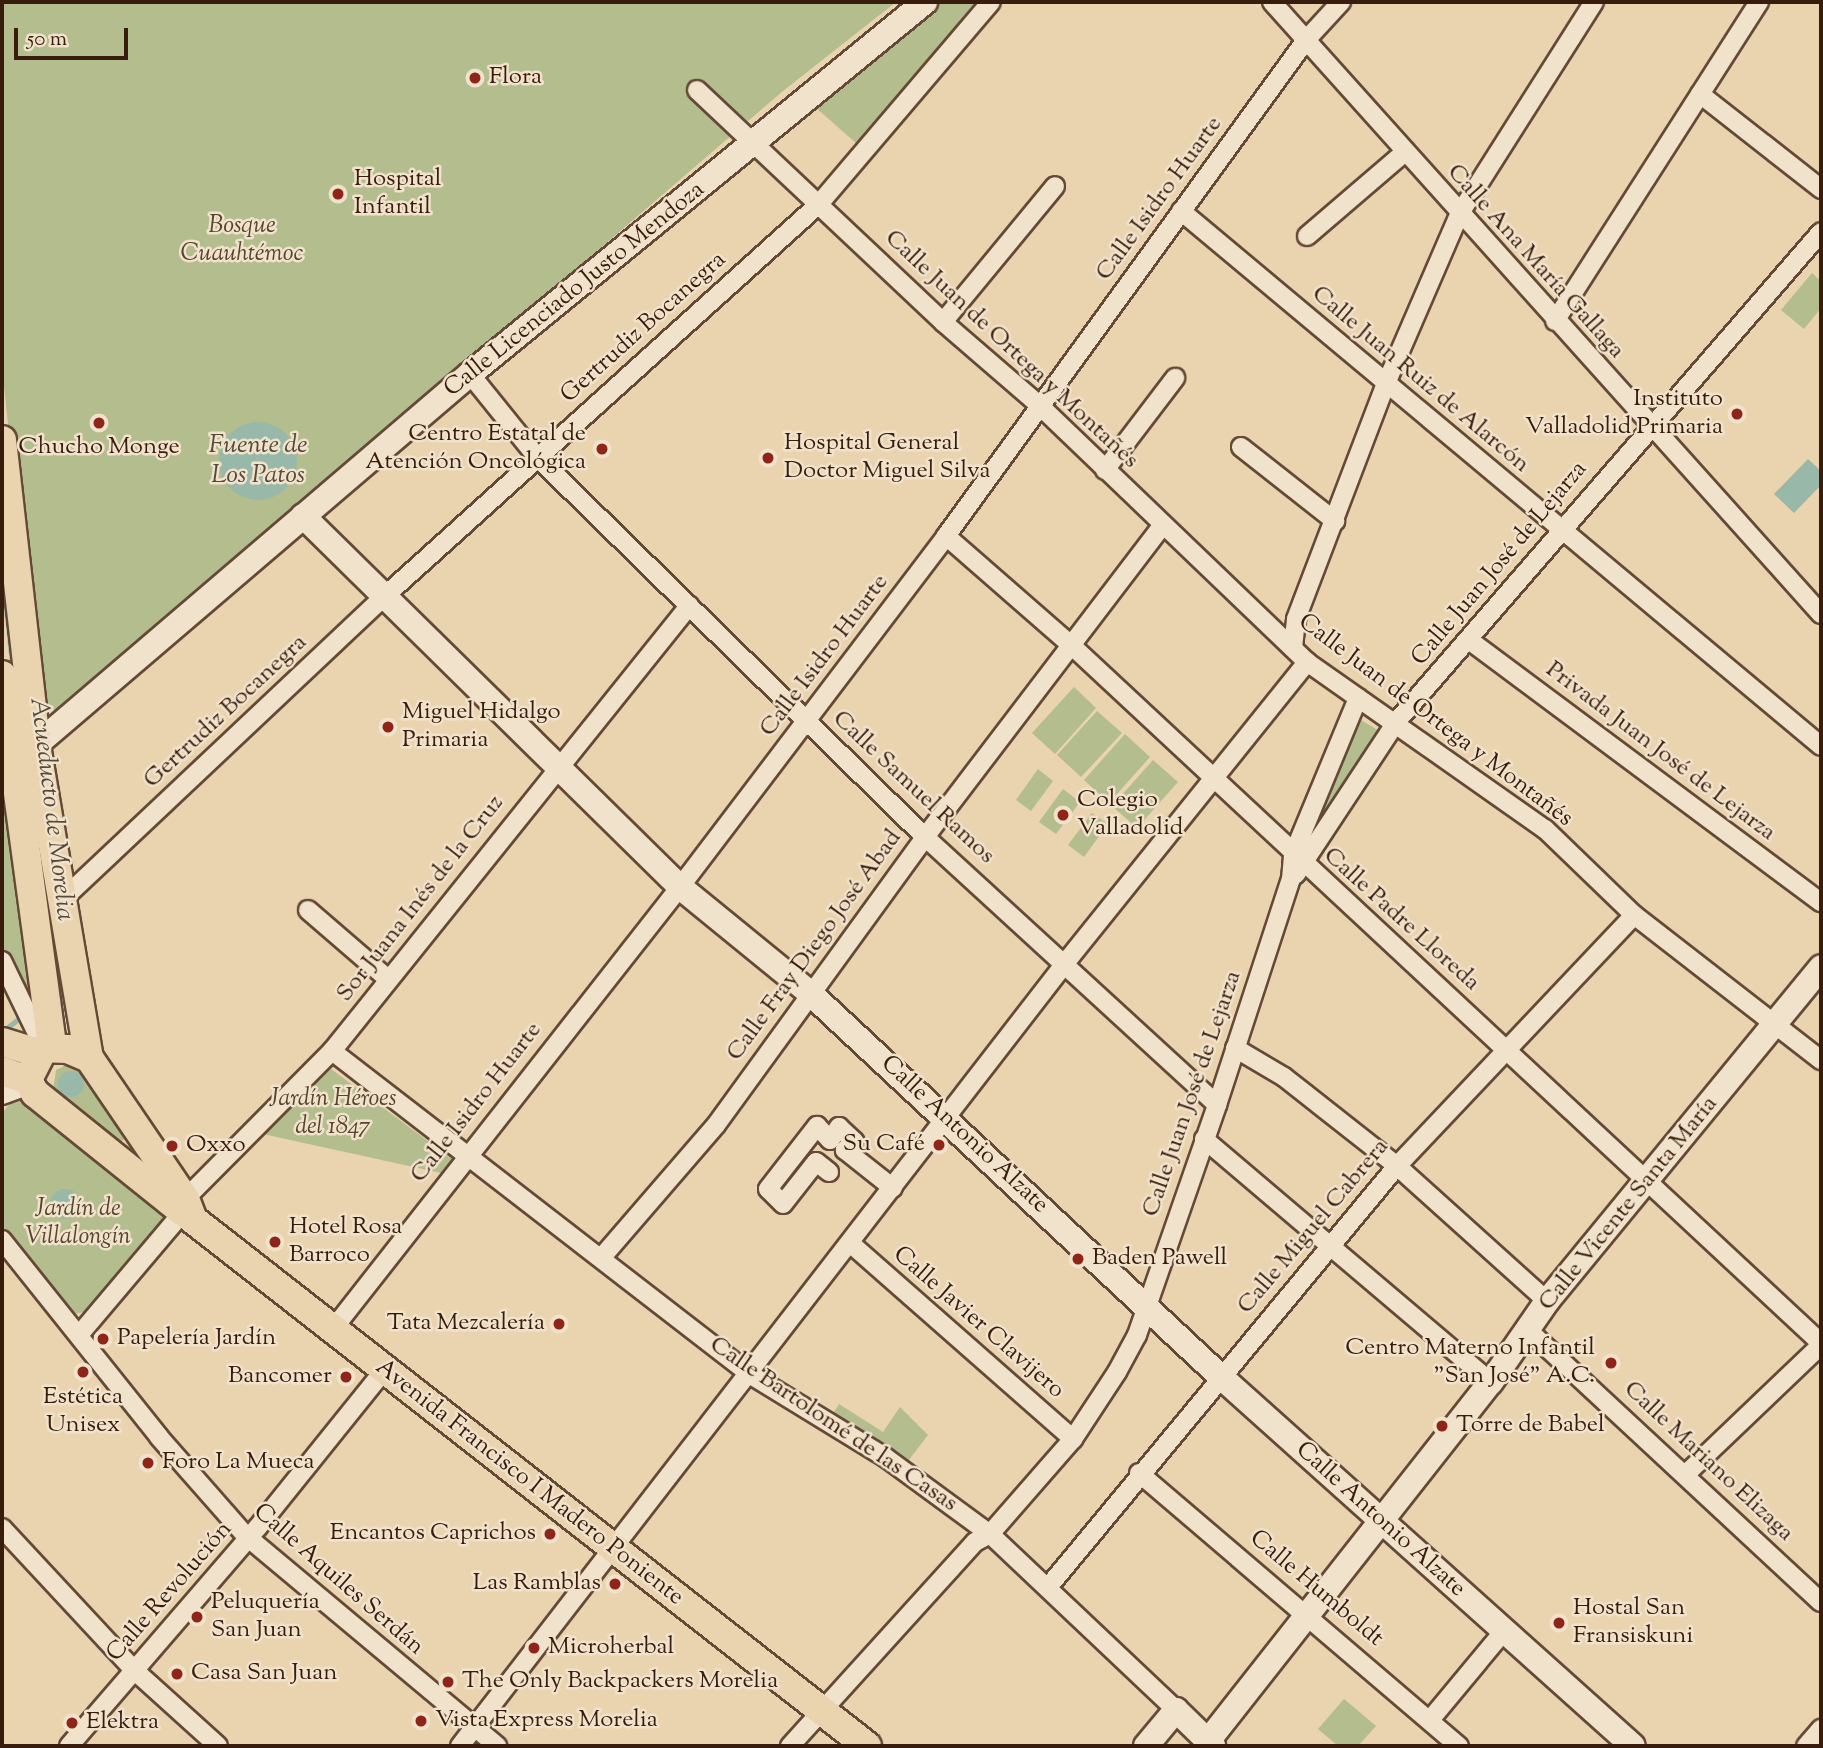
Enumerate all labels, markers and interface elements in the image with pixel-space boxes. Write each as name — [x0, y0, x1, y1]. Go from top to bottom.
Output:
scale bar — [18, 14, 131, 58]
text: 50 m — [27, 25, 67, 55]
place label: Flora — [489, 64, 542, 92]
marker: Flora — [467, 70, 483, 86]
street label: Calle Isidro Huarte — [1091, 111, 1229, 287]
street label: Calle Ana María Gallaga — [1440, 159, 1630, 365]
place label: Hospital Infantil — [354, 166, 442, 222]
street label: Calle Licenciado Justo Mendoza — [439, 176, 711, 404]
marker: Hospital Infantil — [328, 184, 348, 204]
park label: Bosque Cuauhtémoc — [181, 213, 303, 269]
street label: Calle Juan de Ortega y Montañés — [878, 225, 1144, 475]
street label: Gertrudiz Bocanegra — [555, 246, 733, 410]
street label: Calle Juan Ruiz de Alarcón — [1305, 280, 1535, 480]
place label: Instituto Valladolid Primaria — [1525, 386, 1723, 442]
marker: Instituto Valladolid Primaria — [1729, 406, 1745, 422]
marker: Chucho Monge — [91, 415, 107, 431]
place label: Centro Estatal de Atención Oncológica — [365, 421, 586, 477]
water label: Fuente de Los Patos — [208, 430, 308, 492]
place label: Hospital General Doctor Miguel Silva — [784, 430, 991, 486]
place label: Chucho Monge — [18, 434, 180, 462]
marker: Centro Estatal de Atención Oncológica — [592, 439, 612, 459]
marker: Hospital General Doctor Miguel Silva — [758, 448, 778, 468]
street label: Calle Juan José de Lejarza — [1406, 456, 1594, 672]
street label: Calle Isidro Huarte — [755, 569, 895, 743]
street label: Calle Juan de Ortega y Montañés — [1292, 608, 1578, 834]
street label: Gertrudiz Bocanegra — [138, 629, 314, 795]
street label: Privada Juan José de Lejarza — [1539, 656, 1781, 848]
water label: Acueducto de Morelia — [22, 696, 80, 922]
place label: Miguel Hidalgo Primaria — [402, 699, 561, 755]
street label: Calle Samuel Ramos — [826, 705, 1000, 871]
marker: Miguel Hidalgo Primaria — [380, 719, 396, 735]
place label: Colegio Valladolid — [1077, 787, 1183, 843]
street label: Sor Juana Inés de la Cruz — [331, 790, 511, 1008]
marker: Colegio Valladolid — [1055, 807, 1071, 823]
street label: Calle Fray Diego José Abad — [722, 825, 908, 1067]
street label: Calle Padre Lloreda — [1317, 842, 1485, 998]
street label: Calle Juan José de Lejarza — [1137, 967, 1249, 1221]
street label: Calle Isidro Huarte — [405, 1017, 549, 1189]
street label: Calle Antonio Alzate — [874, 1050, 1054, 1220]
park label: Jardín Héroes del 1847 — [270, 1086, 396, 1142]
street label: Calle Vicente Santa María — [1533, 1091, 1725, 1317]
place label: Su Café — [843, 1131, 925, 1159]
place label: Oxxo — [186, 1132, 246, 1160]
street label: Calle Miguel Cabrera — [1232, 1134, 1396, 1320]
marker: Su Café — [931, 1137, 947, 1153]
marker: Oxxo — [164, 1138, 180, 1154]
park label: Jardín de Villalongín — [25, 1196, 131, 1252]
place label: Hotel Rosa Barroco — [289, 1214, 402, 1270]
marker: Hotel Rosa Barroco — [267, 1234, 283, 1250]
street label: Calle Javier Clavijero — [886, 1241, 1070, 1405]
place label: Baden Pawell — [1092, 1245, 1227, 1273]
marker: Baden Pawell — [1070, 1251, 1086, 1267]
place label: Tata Mezcalería — [387, 1310, 545, 1338]
marker: Tata Mezcalería — [551, 1316, 567, 1332]
place label: Papelería Jardín — [117, 1325, 276, 1353]
marker: Papelería Jardín — [95, 1331, 111, 1347]
street label: Calle Bartolomé de las Casas — [703, 1331, 963, 1519]
place label: Centro Materno Infantil "San José" A.C. — [1345, 1335, 1595, 1391]
marker: Centro Materno Infantil "San José" A.C. — [1601, 1353, 1621, 1373]
street label: Avenida Francisco I Madero Poniente — [369, 1354, 689, 1612]
place label: Bancomer — [228, 1363, 332, 1391]
marker: Estética Unisex — [75, 1364, 91, 1380]
marker: Bancomer — [338, 1369, 354, 1385]
street label: Calle Mariano Elizaga — [1617, 1376, 1799, 1548]
place label: Estética Unisex — [43, 1384, 123, 1440]
place label: Torre de Babel — [1456, 1412, 1605, 1440]
marker: Torre de Babel — [1434, 1418, 1450, 1434]
street label: Calle Antonio Alzate — [1289, 1436, 1471, 1604]
place label: Foro La Mueca — [162, 1449, 315, 1477]
marker: Foro La Mueca — [140, 1455, 156, 1471]
street label: Calle Aquiles Serdán — [247, 1498, 429, 1662]
street label: Calle Revolución — [101, 1516, 239, 1668]
place label: Encantos Caprichos — [330, 1520, 536, 1548]
street label: Calle Humboldt — [1243, 1525, 1389, 1653]
marker: Encantos Caprichos — [542, 1526, 558, 1542]
place label: Las Ramblas — [473, 1570, 601, 1598]
marker: Las Ramblas — [607, 1576, 623, 1592]
place label: Peluquería San Juan — [211, 1589, 320, 1645]
place label: Hostal San Fransiskuni — [1573, 1595, 1693, 1651]
marker: Peluquería San Juan — [189, 1609, 205, 1625]
marker: Hostal San Fransiskuni — [1551, 1615, 1567, 1631]
place label: Microherbal — [548, 1634, 674, 1662]
marker: Microherbal — [526, 1640, 542, 1656]
place label: Casa San Juan — [191, 1660, 337, 1688]
marker: Casa San Juan — [169, 1666, 185, 1682]
place label: The Only Backpackers Morelia — [462, 1668, 778, 1696]
marker: The Only Backpackers Morelia — [440, 1674, 456, 1690]
place label: Vista Express Morelia — [435, 1707, 658, 1735]
place label: Elektra — [86, 1709, 159, 1737]
marker: Vista Express Morelia — [413, 1713, 429, 1729]
marker: Elektra — [64, 1715, 80, 1731]

